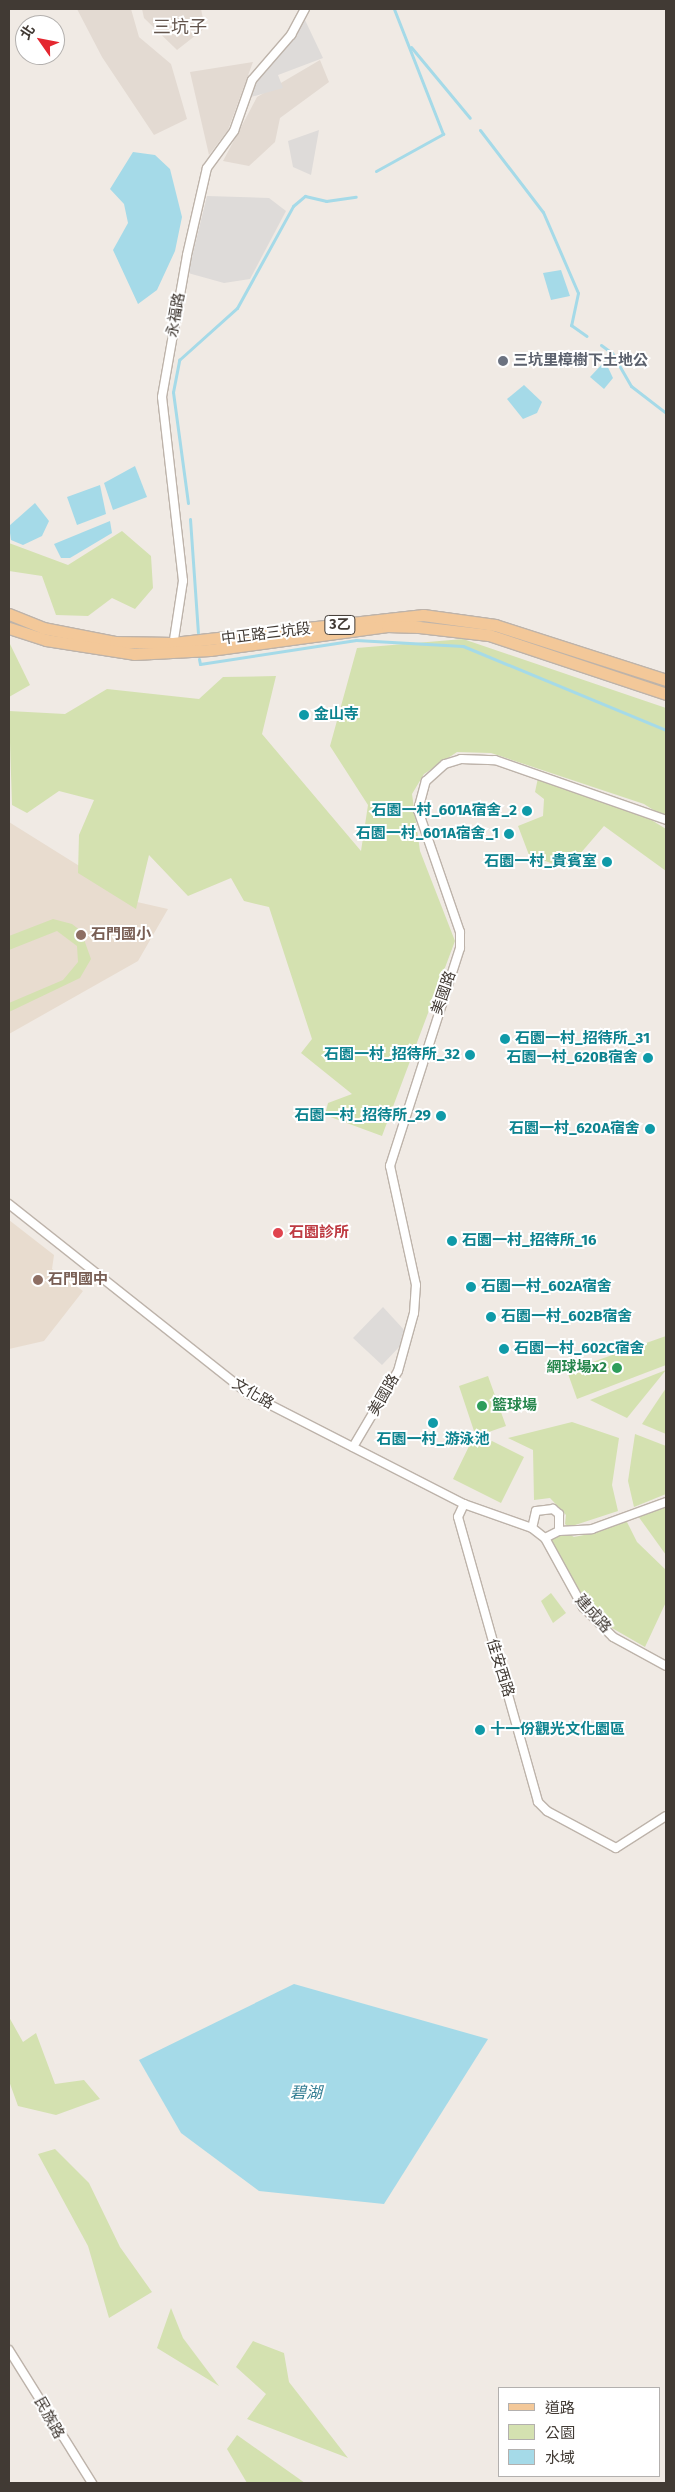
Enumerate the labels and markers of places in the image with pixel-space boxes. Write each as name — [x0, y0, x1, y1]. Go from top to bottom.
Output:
place label: 三坑里樟樹下土地公 — [513, 352, 648, 370]
marker: 三坑里樟樹下土地公 — [497, 355, 509, 367]
place label: 金山寺 — [314, 706, 359, 724]
marker: 金山寺 — [298, 709, 310, 721]
place label: 石園一村_601A宿舍_2 — [371, 802, 517, 820]
marker: 石園一村_601A宿舍_2 — [521, 805, 533, 817]
place label: 石園一村_601A宿舍_1 — [356, 825, 499, 843]
marker: 石園一村_601A宿舍_1 — [503, 828, 515, 840]
place label: 石園一村_貴賓室 — [484, 853, 597, 871]
marker: 石園一村_貴賓室 — [601, 856, 613, 868]
place label: 石門國小 — [91, 926, 151, 944]
marker: 石門國小 — [75, 929, 87, 941]
place label: 石園一村_招待所_31 — [515, 1030, 650, 1048]
marker: 石園一村_招待所_31 — [499, 1033, 511, 1045]
place label: 石園一村_招待所_32 — [324, 1046, 460, 1064]
marker: 石園一村_招待所_32 — [464, 1049, 476, 1061]
place label: 石園一村_620B宿舍 — [507, 1049, 638, 1067]
marker: 石園一村_620B宿舍 — [642, 1052, 654, 1064]
place label: 石園一村_招待所_29 — [294, 1107, 431, 1125]
marker: 石園一村_招待所_29 — [435, 1110, 447, 1122]
place label: 石園一村_620A宿舍 — [509, 1120, 640, 1138]
marker: 石園一村_620A宿舍 — [644, 1123, 656, 1135]
place label: 石園診所 — [289, 1224, 349, 1242]
marker: 石園診所 — [271, 1226, 285, 1240]
place label: 石園一村_招待所_16 — [462, 1232, 597, 1250]
marker: 石園一村_招待所_16 — [446, 1235, 458, 1247]
place label: 石門國中 — [48, 1271, 108, 1289]
marker: 石門國中 — [32, 1274, 44, 1286]
place label: 石園一村_602A宿舍 — [481, 1278, 612, 1296]
marker: 石園一村_602A宿舍 — [465, 1281, 477, 1293]
place label: 石園一村_602B宿舍 — [501, 1308, 632, 1326]
marker: 石園一村_602B宿舍 — [485, 1311, 497, 1323]
place label: 石園一村_602C宿舍 — [514, 1340, 645, 1358]
marker: 石園一村_602C宿舍 — [498, 1343, 510, 1355]
place label: 網球場x2 — [547, 1359, 607, 1377]
marker: 網球場x2 — [611, 1362, 623, 1374]
place label: 籃球場 — [492, 1397, 537, 1415]
marker: 籃球場 — [476, 1400, 488, 1412]
marker: 石園一村_游泳池 — [427, 1417, 439, 1429]
place label: 石園一村_游泳池 — [377, 1431, 489, 1449]
place label: 十一份觀光文化園區 — [490, 1721, 625, 1739]
marker: 十一份觀光文化園區 — [474, 1724, 486, 1736]

